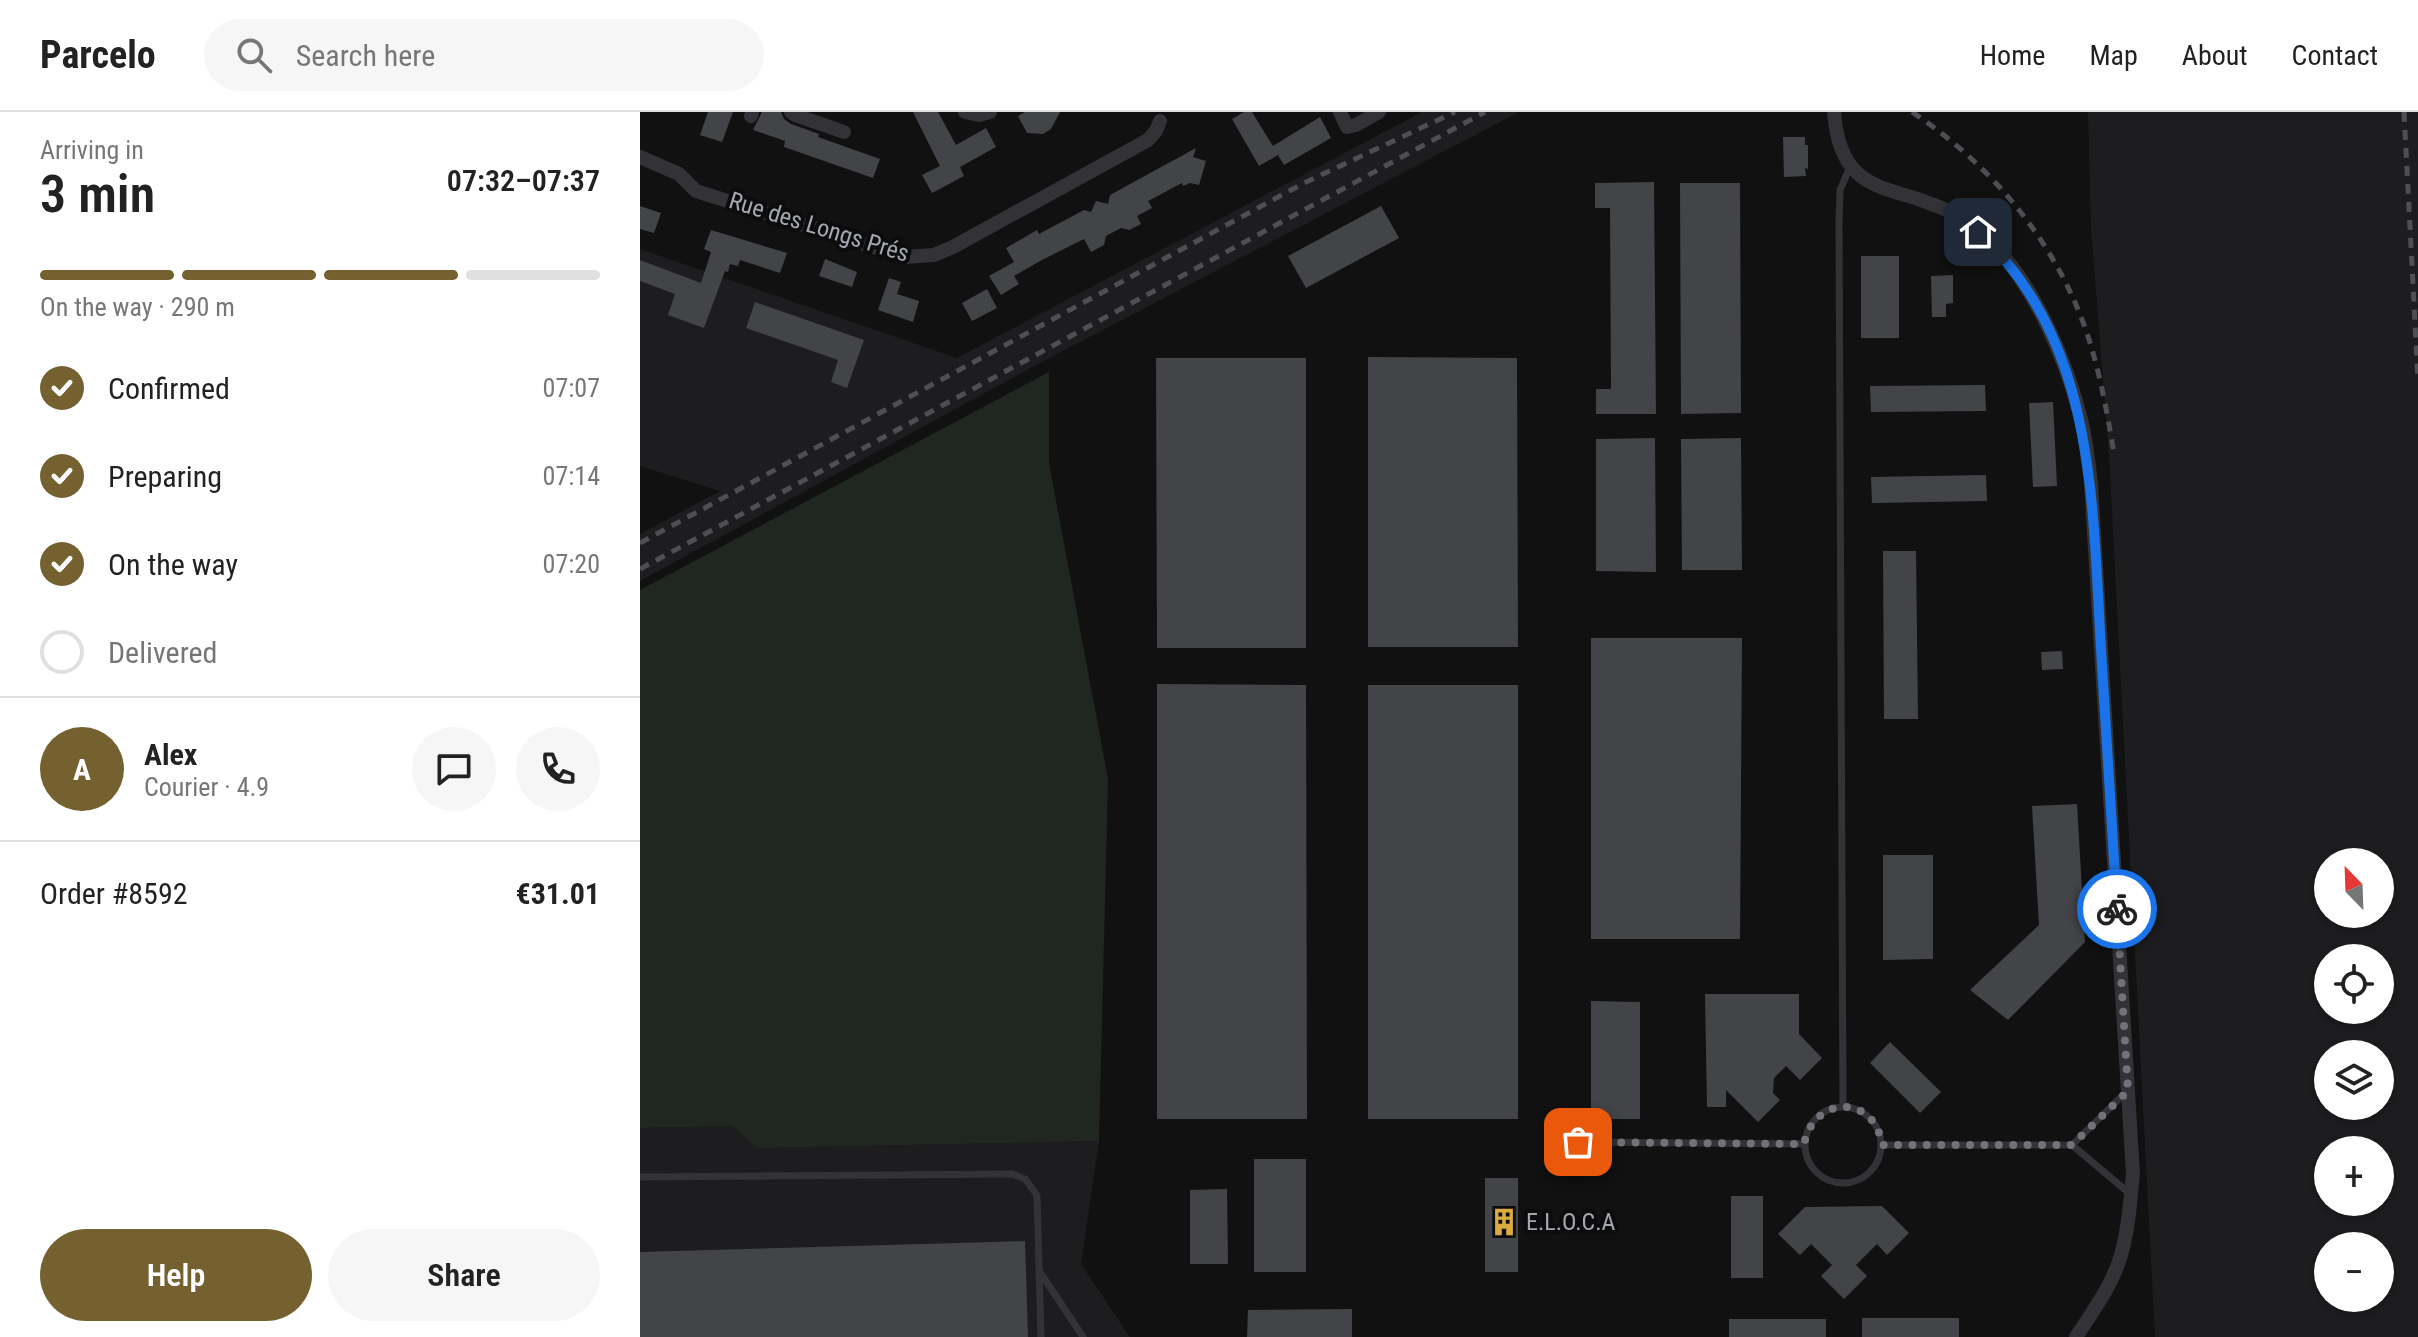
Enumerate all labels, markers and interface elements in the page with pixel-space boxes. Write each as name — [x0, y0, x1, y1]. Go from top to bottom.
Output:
search box — [204, 19, 764, 91]
text: Parcelo — [40, 33, 156, 77]
icon: search — [232, 33, 276, 77]
text: Search here — [296, 38, 435, 73]
text: Home — [1980, 39, 2045, 72]
text: Map — [2089, 39, 2138, 72]
text: About — [2182, 39, 2248, 72]
text: Contact — [2292, 39, 2378, 72]
text: Arriving in — [40, 135, 144, 165]
text: 07:32–07:37 — [447, 163, 600, 198]
text: 3 min — [40, 164, 155, 225]
street label: Rue des Longs Prés — [726, 186, 912, 268]
pin — [1944, 198, 2012, 266]
icon: home — [1956, 210, 2000, 254]
text: On the way · 290 m — [40, 292, 235, 322]
icon: check — [40, 366, 84, 410]
text: Confirmed — [108, 371, 230, 406]
text: 07:07 — [543, 373, 600, 403]
icon: check — [40, 454, 84, 498]
text: Preparing — [108, 459, 222, 494]
text: 07:14 — [543, 461, 600, 491]
icon: check — [40, 542, 84, 586]
text: On the way — [108, 547, 238, 582]
text: 07:20 — [543, 549, 600, 579]
text: Delivered — [108, 635, 217, 670]
button: chat — [412, 727, 496, 811]
button: phone — [516, 727, 600, 811]
text: Alex — [144, 737, 197, 772]
text: A — [73, 752, 91, 787]
text: Courier · 4.9 — [144, 772, 269, 802]
north arrow — [2314, 848, 2394, 928]
map controls — [2314, 848, 2394, 1312]
courier — [2077, 869, 2157, 949]
text: Order #8592 — [40, 876, 188, 911]
text: €31.01 — [515, 876, 600, 911]
icon: bike — [2095, 887, 2139, 931]
button: locate — [2314, 944, 2394, 1024]
button: layers — [2314, 1040, 2394, 1120]
pin — [1544, 1108, 1612, 1176]
icon: bag — [1556, 1120, 1600, 1164]
button: + — [2314, 1136, 2394, 1216]
building icon: E.L.O.C.A — [1489, 1207, 1519, 1237]
place label: E.L.O.C.A — [1526, 1208, 1615, 1236]
button: Help — [40, 1229, 312, 1321]
button: Share — [328, 1229, 600, 1321]
button: − — [2314, 1232, 2394, 1312]

